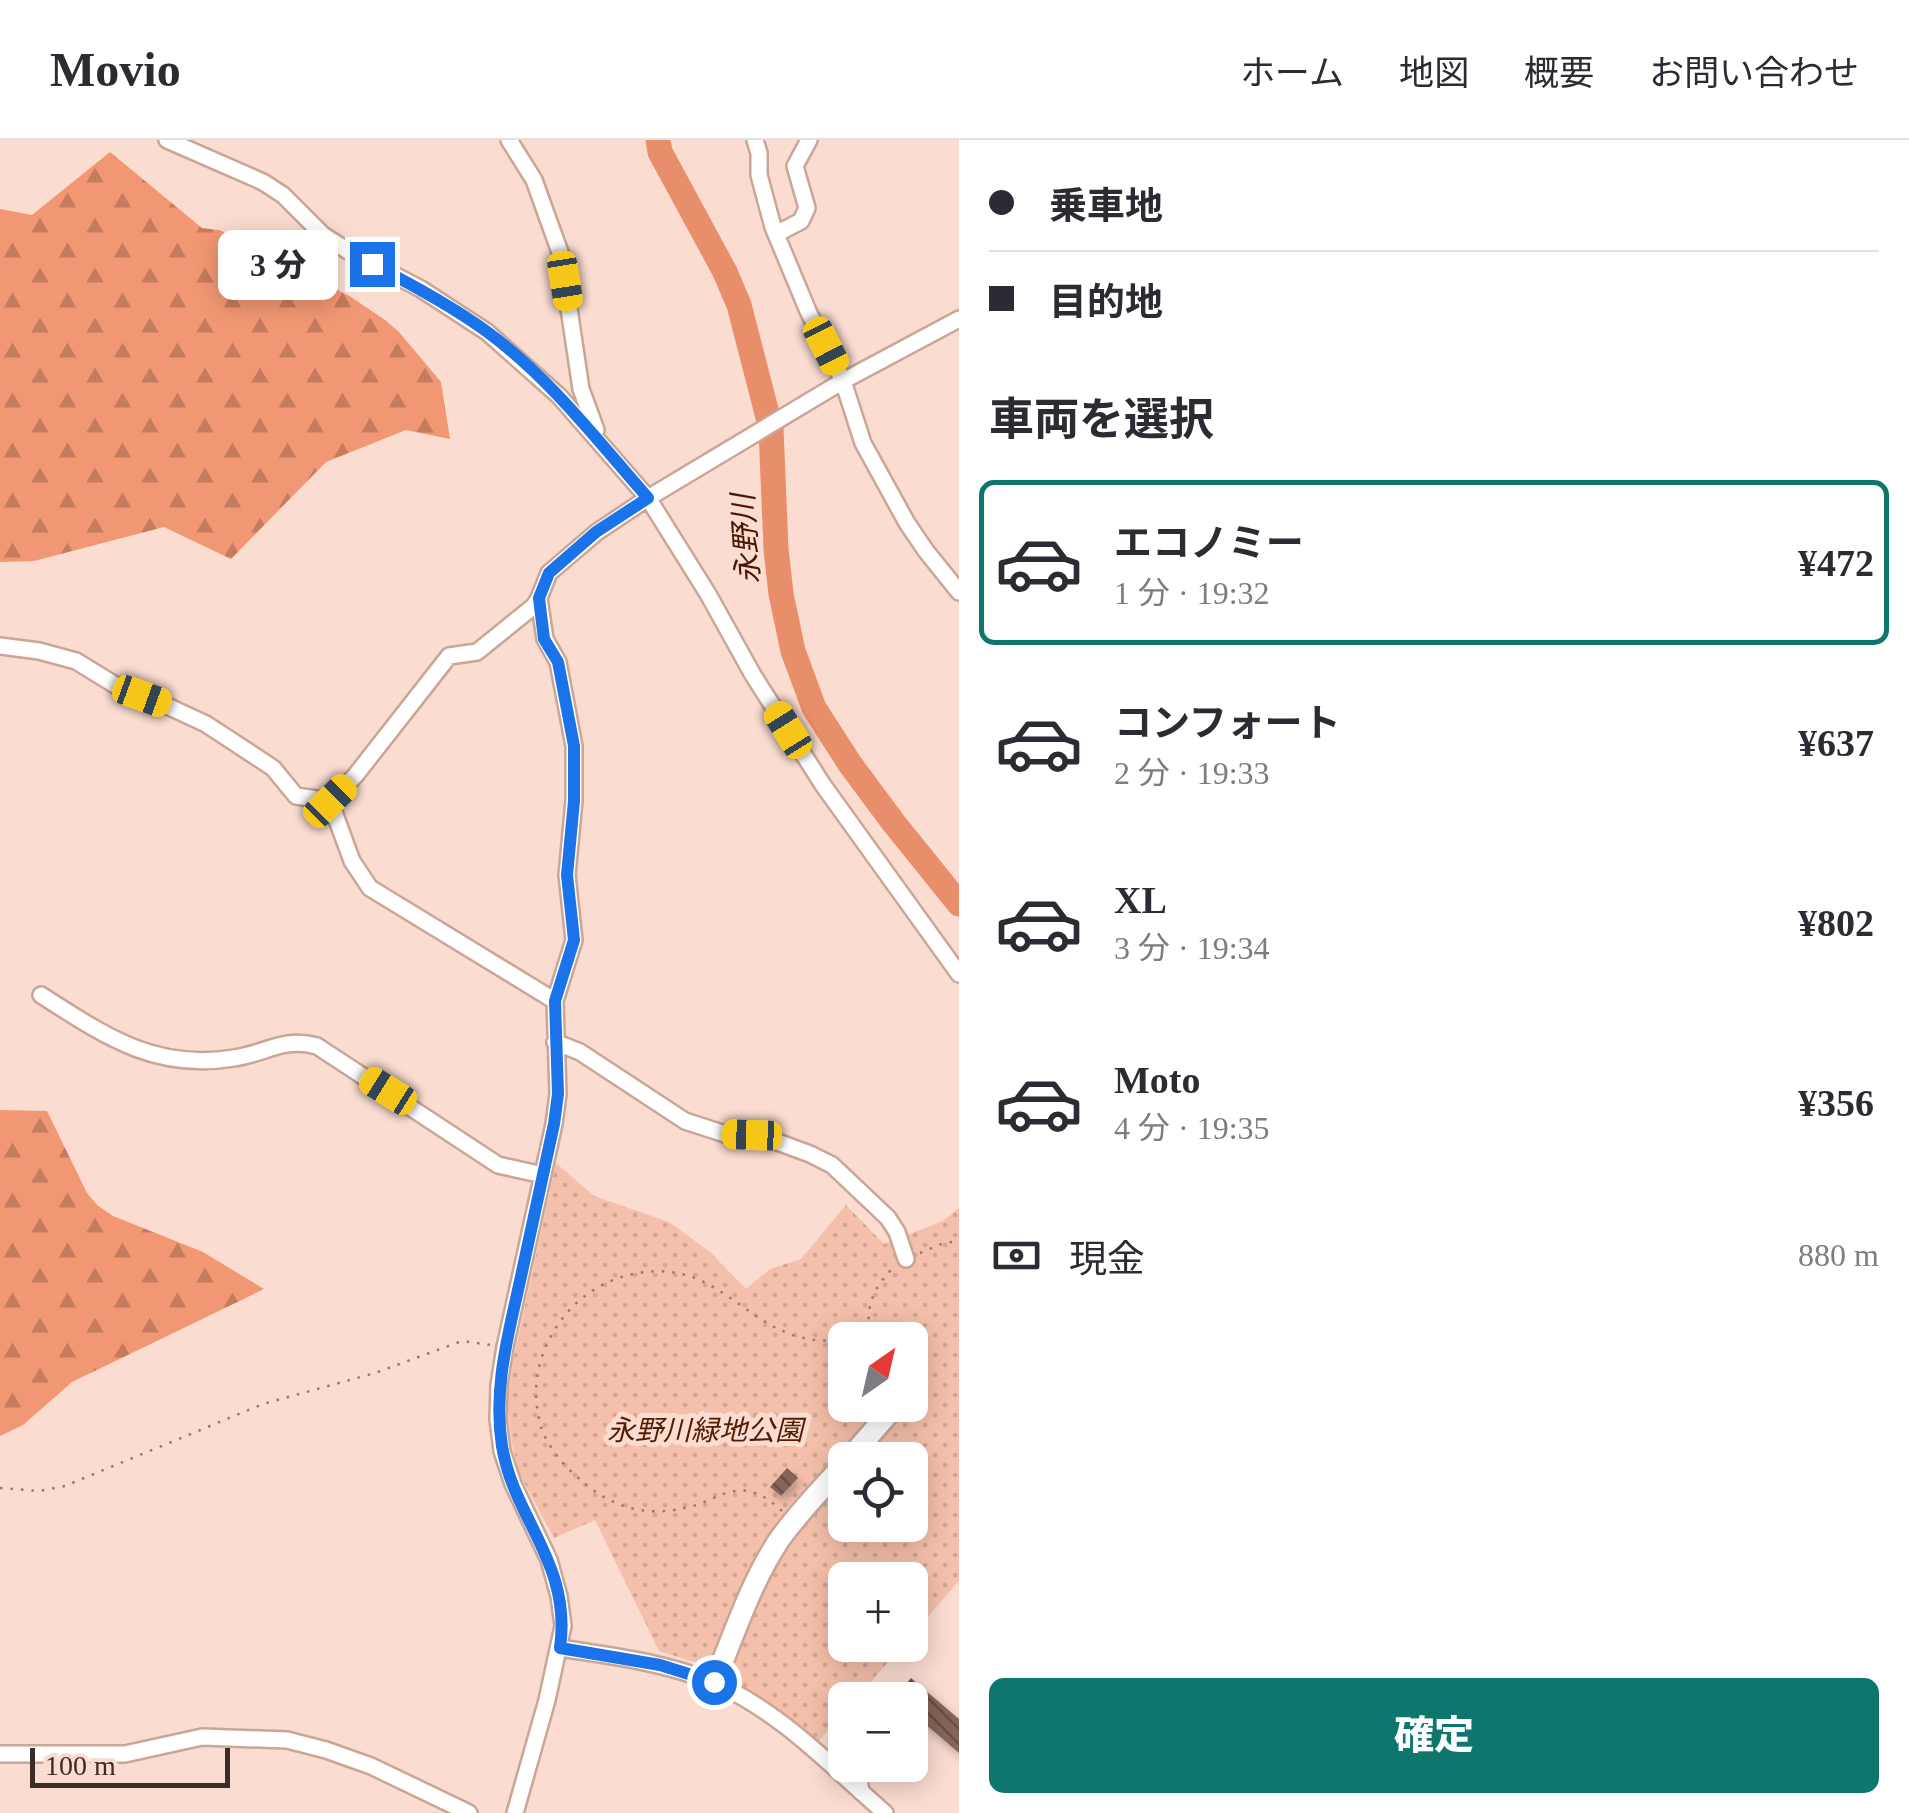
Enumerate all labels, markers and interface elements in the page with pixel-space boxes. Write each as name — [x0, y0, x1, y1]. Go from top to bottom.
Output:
text: Movio — [50, 43, 181, 96]
text: ホーム — [1240, 54, 1344, 93]
text: 地図 — [1399, 54, 1469, 93]
text: 概要 — [1524, 54, 1594, 93]
text: お問い合わせ — [1649, 54, 1859, 93]
text: 乗車地 — [1049, 185, 1163, 227]
callout: 3 分 — [217, 229, 337, 299]
route end — [350, 242, 395, 287]
text: 3 分 — [250, 247, 306, 283]
car — [545, 249, 585, 313]
text: 目的地 — [1049, 281, 1163, 323]
car — [799, 312, 853, 380]
text: 車両を選択 — [989, 395, 1214, 445]
water label: 永野川 — [726, 490, 765, 585]
icon: car — [994, 518, 1084, 608]
text: エコノミー — [1114, 522, 1304, 564]
text: ¥472 — [1798, 542, 1874, 584]
text: 1 分 · 19:32 — [1114, 575, 1270, 611]
car — [109, 672, 175, 720]
car — [759, 697, 817, 763]
icon: car — [994, 698, 1084, 788]
text: コンフォート — [1114, 702, 1341, 744]
text: ¥637 — [1798, 722, 1874, 764]
text: 2 分 · 19:33 — [1114, 755, 1270, 791]
car — [298, 769, 362, 833]
icon: car — [994, 878, 1084, 968]
text: XL — [1114, 879, 1167, 921]
text: ¥802 — [1798, 902, 1874, 944]
text: 3 分 · 19:34 — [1114, 930, 1270, 966]
icon: car — [994, 1058, 1084, 1148]
text: Moto — [1114, 1059, 1201, 1101]
car — [355, 1062, 421, 1120]
text: ¥356 — [1798, 1082, 1874, 1124]
text: 4 分 · 19:35 — [1114, 1110, 1270, 1146]
car — [721, 1119, 783, 1151]
icon: cash — [989, 1228, 1044, 1283]
text: 880 m — [1798, 1237, 1879, 1273]
text: 現金 — [1069, 1238, 1145, 1280]
north arrow — [828, 1322, 928, 1422]
map controls — [828, 1322, 928, 1782]
park label: 永野川緑地公園 — [607, 1415, 807, 1446]
button: locate — [828, 1442, 928, 1542]
button: + — [828, 1562, 928, 1662]
route start — [692, 1660, 737, 1705]
button: 確定 — [989, 1678, 1879, 1793]
button: − — [828, 1682, 928, 1782]
scale bar — [30, 1743, 230, 1788]
text: 100 m — [45, 1750, 116, 1781]

